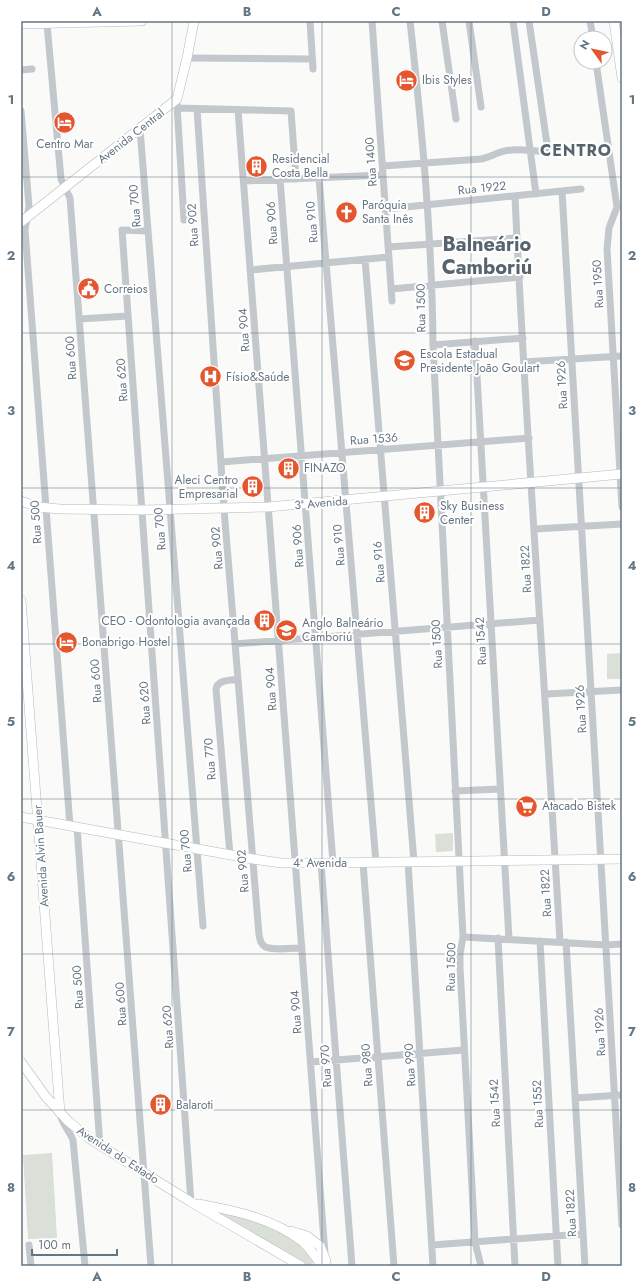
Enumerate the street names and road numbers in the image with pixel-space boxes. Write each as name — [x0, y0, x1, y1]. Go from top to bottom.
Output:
street label: Avenida Central — [94, 104, 168, 168]
street label: Rua 1400 — [360, 137, 382, 187]
street label: Rua 1922 — [457, 177, 507, 199]
street label: Rua 700 — [124, 184, 146, 228]
street label: Rua 910 — [301, 200, 323, 244]
street label: Rua 906 — [262, 201, 282, 245]
street label: Rua 902 — [182, 203, 203, 247]
street label: Rua 1950 — [588, 259, 608, 309]
street label: Rua 1500 — [412, 283, 430, 333]
street label: Rua 904 — [234, 308, 254, 352]
street label: Rua 600 — [60, 336, 82, 380]
street label: Rua 620 — [112, 358, 132, 402]
street label: Rua 1926 — [552, 360, 572, 410]
street label: Rua 1536 — [349, 428, 399, 450]
street label: 3ª Avenida — [293, 492, 349, 514]
street label: Rua 500 — [26, 500, 46, 544]
street label: Rua 700 — [149, 507, 171, 551]
street label: Rua 910 — [328, 523, 350, 567]
street label: Rua 906 — [288, 524, 308, 568]
street label: Rua 902 — [206, 525, 228, 570]
street label: Rua 916 — [368, 540, 390, 584]
street label: Rua 1822 — [516, 544, 536, 593]
street label: Rua 1542 — [471, 616, 491, 666]
street label: Rua 1500 — [427, 619, 447, 669]
street label: Rua 600 — [85, 659, 107, 703]
street label: Rua 904 — [261, 667, 281, 711]
street label: Rua 620 — [135, 681, 155, 725]
street label: Rua 1926 — [571, 684, 591, 734]
street label: Rua 770 — [199, 737, 221, 781]
street label: Avenida Alvin Bauer — [28, 803, 54, 908]
street label: Rua 700 — [175, 829, 197, 873]
street label: Rua 902 — [232, 848, 254, 893]
street label: 4ª Avenida — [293, 854, 347, 872]
street label: Rua 1822 — [536, 868, 556, 917]
street label: Rua 1500 — [442, 942, 460, 992]
street label: Rua 500 — [68, 965, 88, 1009]
street label: Rua 600 — [110, 982, 132, 1026]
street label: Rua 904 — [286, 990, 306, 1034]
street label: Rua 620 — [158, 1005, 178, 1049]
street label: Rua 1926 — [590, 1007, 610, 1057]
street label: Rua 980 — [357, 1043, 377, 1087]
street label: Rua 990 — [400, 1043, 420, 1087]
street label: Rua 970 — [316, 1044, 336, 1088]
street label: Rua 1542 — [485, 1078, 505, 1128]
street label: Rua 1552 — [528, 1079, 548, 1129]
street label: Avenida do Estado — [73, 1122, 163, 1189]
street label: Rua 1822 — [561, 1188, 581, 1237]

